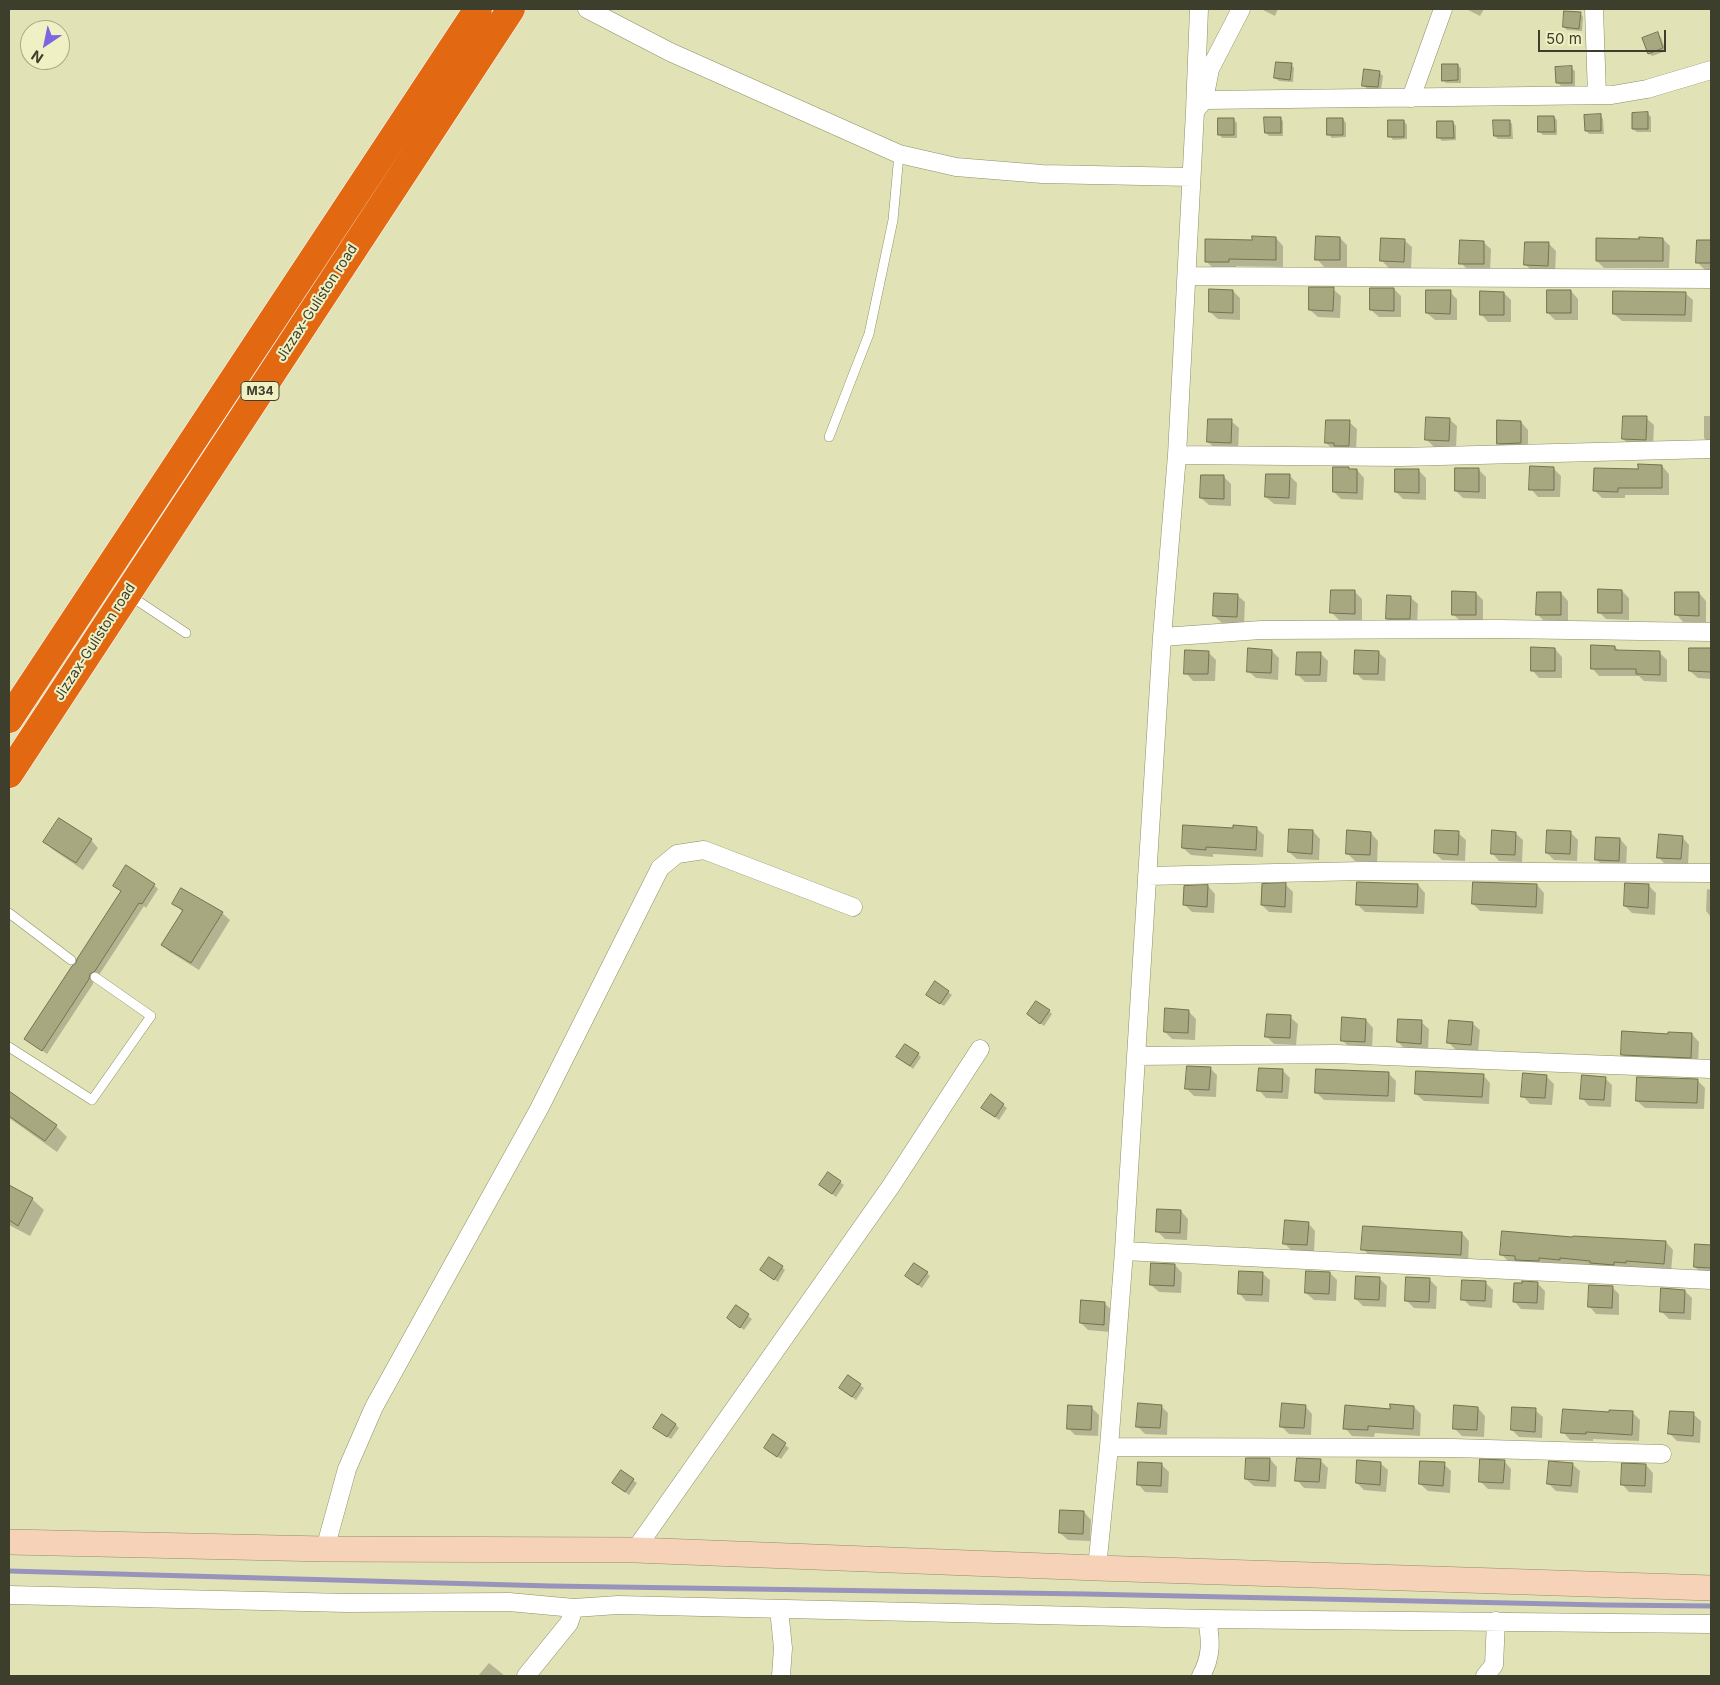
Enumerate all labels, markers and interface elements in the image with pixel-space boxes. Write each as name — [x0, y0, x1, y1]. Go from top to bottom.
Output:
north arrow — [20, 20, 70, 70]
scale bar — [1540, 20, 1668, 52]
text: 50 m — [1546, 29, 1582, 48]
text: N — [28, 47, 46, 67]
street label: Jizzax-Guliston road — [273, 241, 361, 365]
road number: M34 — [241, 382, 279, 401]
street label: Jizzax-Guliston road — [51, 580, 139, 704]

